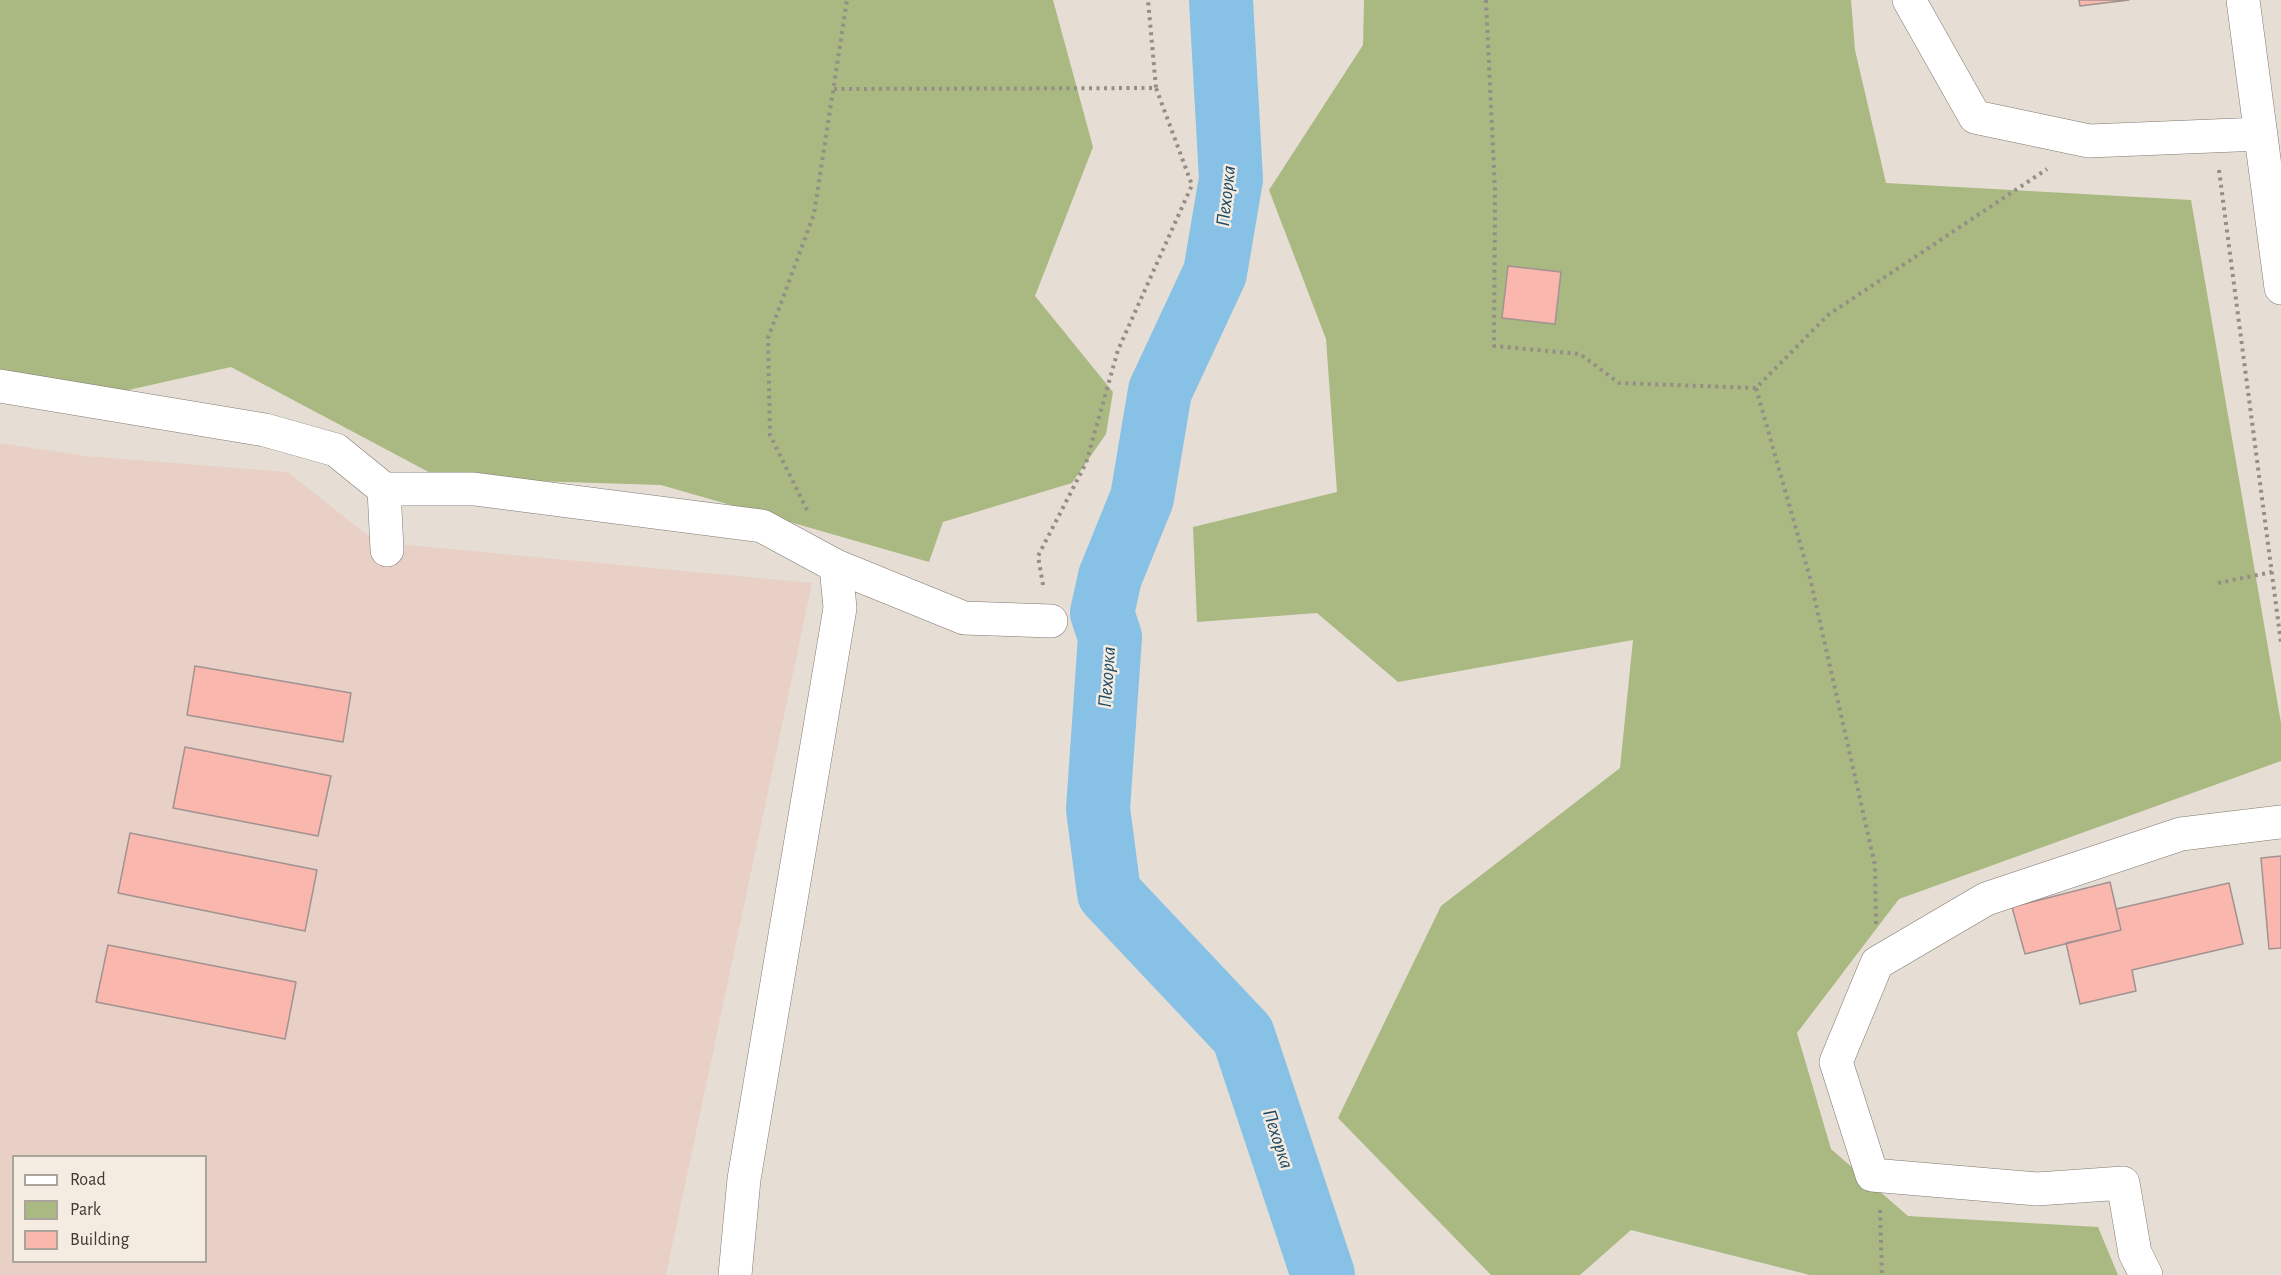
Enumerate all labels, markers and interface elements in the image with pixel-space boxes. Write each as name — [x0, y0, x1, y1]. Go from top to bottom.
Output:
water label: Пехорка — [1211, 164, 1241, 228]
water label: Пехорка — [1093, 646, 1121, 708]
water label: Пехорка — [1257, 1106, 1299, 1172]
legend — [12, 1155, 207, 1263]
text: Road — [70, 1171, 106, 1189]
text: Park — [70, 1201, 101, 1219]
text: Building — [70, 1231, 129, 1249]

